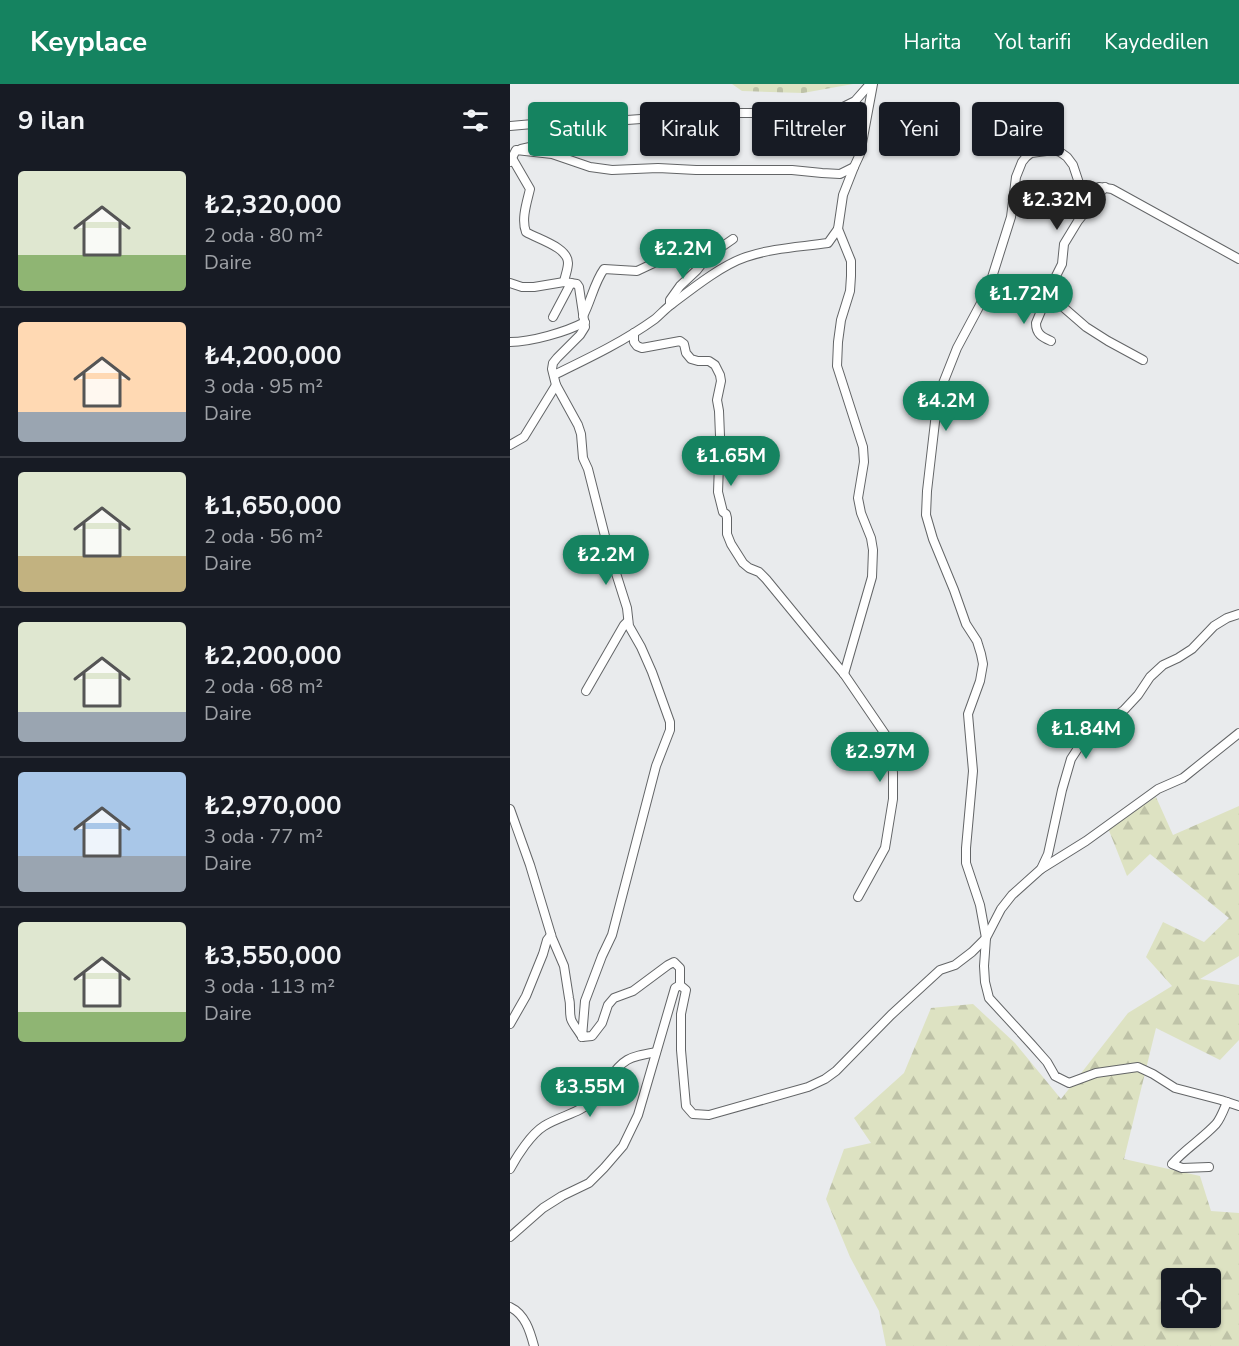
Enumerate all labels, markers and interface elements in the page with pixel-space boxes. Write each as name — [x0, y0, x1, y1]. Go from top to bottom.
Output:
text: Keyplace — [30, 23, 147, 61]
text: Harita — [903, 28, 961, 56]
text: Yol tarifi — [994, 28, 1071, 56]
text: Kaydedilen — [1104, 28, 1209, 56]
chip: Satılık — [528, 102, 628, 156]
chip: Kiralık — [640, 102, 740, 156]
chip: Filtreler — [752, 102, 867, 156]
chip: Yeni — [879, 102, 960, 156]
chip: Daire — [972, 102, 1064, 156]
text: 9 ilan — [18, 103, 85, 138]
icon: filters — [459, 104, 492, 137]
pin: ₺2.32M — [1008, 180, 1106, 231]
text: ₺2.32M — [1022, 186, 1092, 213]
text: ₺2,320,000 — [204, 187, 342, 222]
icon: home — [66, 195, 138, 267]
text: 2 oda · 80 m² — [204, 222, 323, 249]
pin: ₺2.2M — [641, 229, 725, 280]
text: ₺2.2M — [654, 235, 712, 262]
text: Daire — [204, 249, 252, 276]
pin: ₺1.72M — [975, 274, 1073, 325]
text: ₺1.72M — [989, 280, 1059, 307]
text: ₺4,200,000 — [204, 338, 342, 373]
icon: home — [66, 346, 138, 418]
text: 3 oda · 95 m² — [204, 373, 323, 400]
pin: ₺4.2M — [904, 381, 988, 432]
text: ₺4.2M — [917, 387, 975, 414]
text: Daire — [204, 400, 252, 427]
pin: ₺1.65M — [682, 436, 780, 487]
text: ₺1.65M — [696, 442, 766, 469]
text: ₺1,650,000 — [204, 488, 342, 523]
icon: home — [66, 496, 138, 568]
text: 2 oda · 56 m² — [204, 523, 323, 550]
pin: ₺2.2M — [564, 535, 648, 586]
text: ₺2.2M — [577, 541, 635, 568]
text: Daire — [204, 550, 252, 577]
text: ₺2,200,000 — [204, 638, 342, 673]
icon: home — [66, 646, 138, 718]
text: 2 oda · 68 m² — [204, 673, 323, 700]
text: Daire — [204, 700, 252, 727]
pin: ₺1.84M — [1037, 709, 1135, 760]
text: ₺1.84M — [1051, 715, 1121, 742]
pin: ₺2.97M — [831, 732, 929, 783]
text: ₺2.97M — [845, 738, 915, 765]
text: ₺2,970,000 — [204, 788, 342, 823]
icon: home — [66, 796, 138, 868]
text: 3 oda · 77 m² — [204, 823, 323, 850]
text: Daire — [204, 850, 252, 877]
text: ₺3,550,000 — [204, 938, 342, 973]
icon: home — [66, 946, 138, 1018]
text: 3 oda · 113 m² — [204, 973, 335, 1000]
text: Daire — [204, 1000, 252, 1027]
pin: ₺3.55M — [541, 1067, 639, 1118]
text: ₺3.55M — [555, 1073, 625, 1100]
map controls — [1161, 1268, 1221, 1328]
button: locate — [1161, 1268, 1221, 1328]

